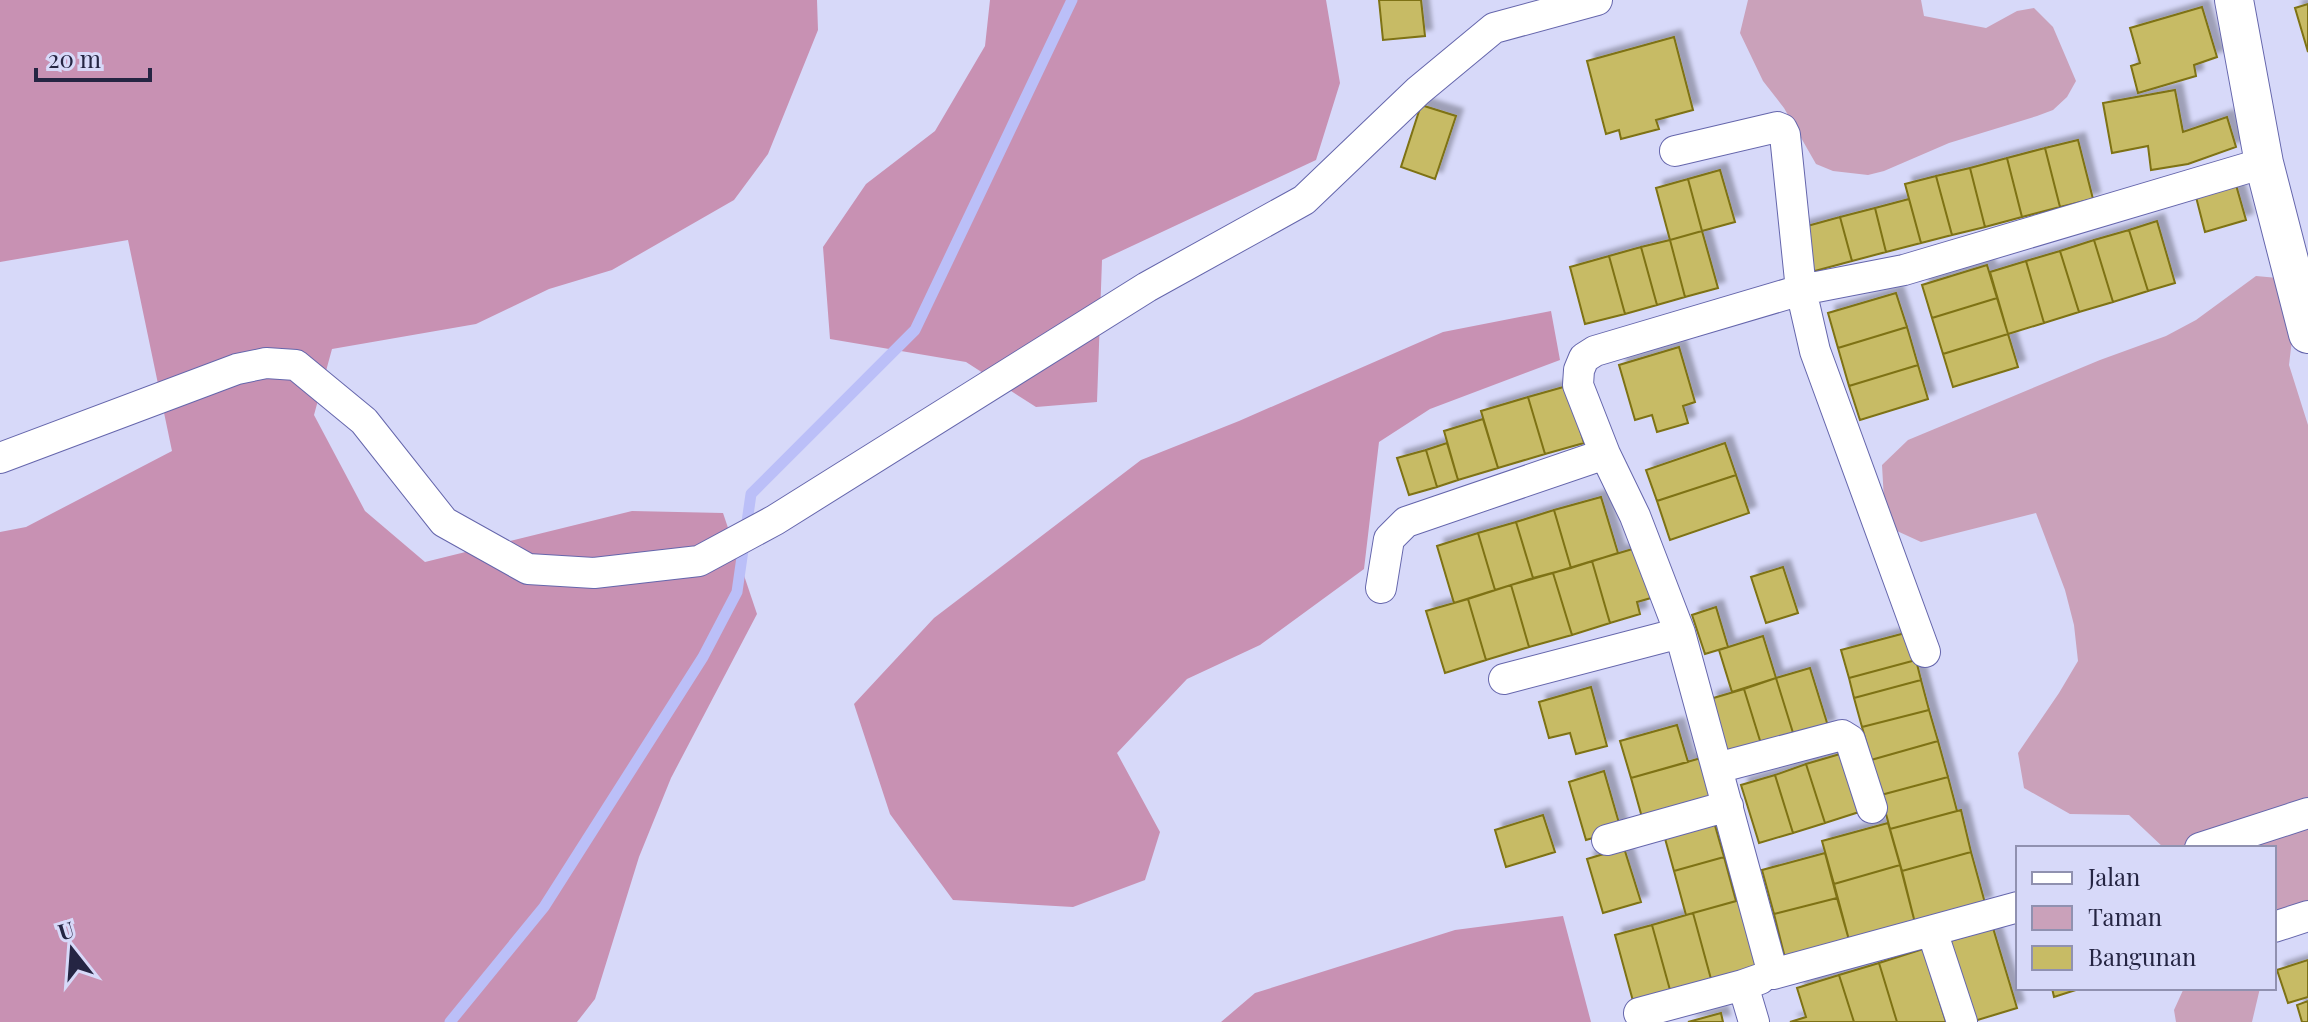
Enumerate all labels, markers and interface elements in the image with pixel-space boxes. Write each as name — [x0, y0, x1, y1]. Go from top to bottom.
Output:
scale bar — [36, 32, 150, 82]
text: 20 m — [48, 42, 101, 74]
legend — [2016, 846, 2276, 990]
text: Jalan — [2087, 860, 2140, 892]
text: Taman — [2088, 900, 2162, 932]
north arrow — [32, 910, 112, 990]
text: U — [54, 913, 78, 946]
text: Bangunan — [2088, 940, 2196, 972]

